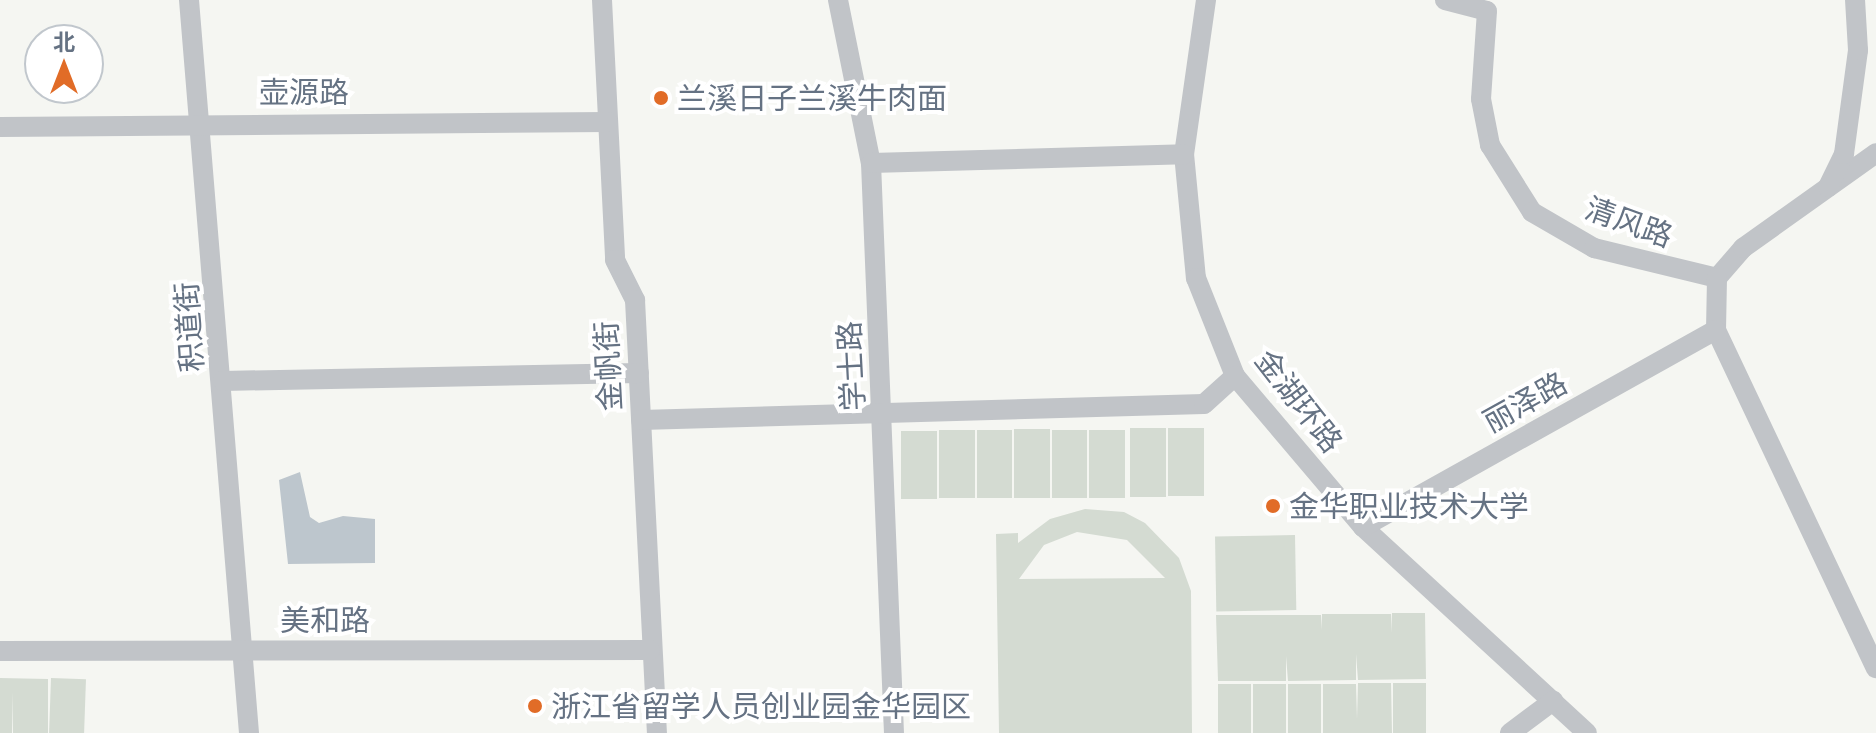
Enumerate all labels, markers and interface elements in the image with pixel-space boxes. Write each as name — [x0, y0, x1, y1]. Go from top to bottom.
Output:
north arrow — [24, 24, 104, 104]
text: 北 — [53, 25, 75, 59]
street label: 壶源路 — [259, 74, 349, 110]
place label: 兰溪日子兰溪牛肉面 — [677, 80, 947, 116]
marker: 兰溪日子兰溪牛肉面 — [652, 89, 670, 107]
street label: 清风路 — [1581, 190, 1677, 254]
street label: 积道街 — [168, 281, 210, 373]
street label: 金帆街 — [588, 320, 628, 412]
street label: 学士路 — [831, 320, 871, 412]
street label: 金湖环路 — [1248, 343, 1350, 459]
street label: 丽泽路 — [1477, 364, 1573, 440]
place label: 金华职业技术大学 — [1289, 488, 1529, 524]
marker: 金华职业技术大学 — [1264, 497, 1282, 515]
street label: 美和路 — [280, 602, 370, 638]
place label: 浙江省留学人员创业园金华园区 — [551, 688, 971, 724]
marker: 浙江省留学人员创业园金华园区 — [526, 697, 544, 715]

